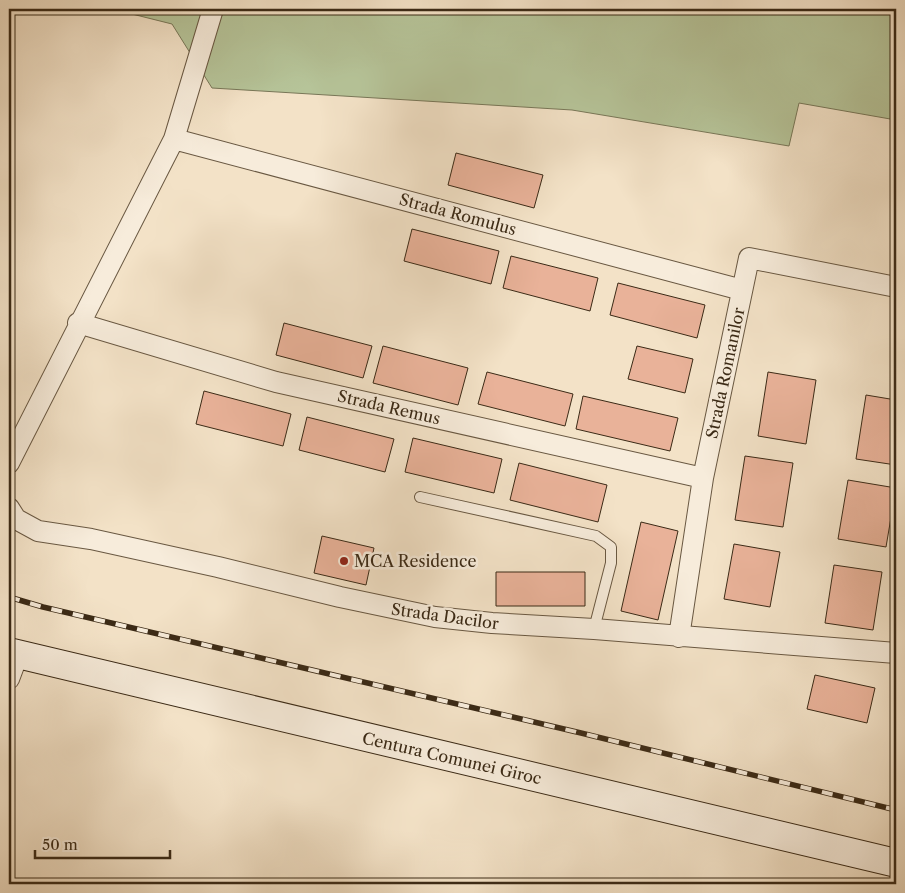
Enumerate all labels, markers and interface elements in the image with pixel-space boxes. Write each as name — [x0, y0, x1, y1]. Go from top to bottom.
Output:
street label: Strada Romulus — [397, 189, 519, 239]
street label: Strada Romanilor — [701, 305, 749, 440]
street label: Strada Remus — [336, 385, 442, 429]
place label: MCA Residence — [354, 551, 476, 571]
marker: MCA Residence — [338, 555, 350, 567]
street label: Strada Dacilor — [390, 599, 500, 633]
street label: Centura Comunei Giroc — [360, 728, 544, 788]
scale bar — [35, 828, 170, 860]
text: 50 m — [42, 835, 78, 854]

